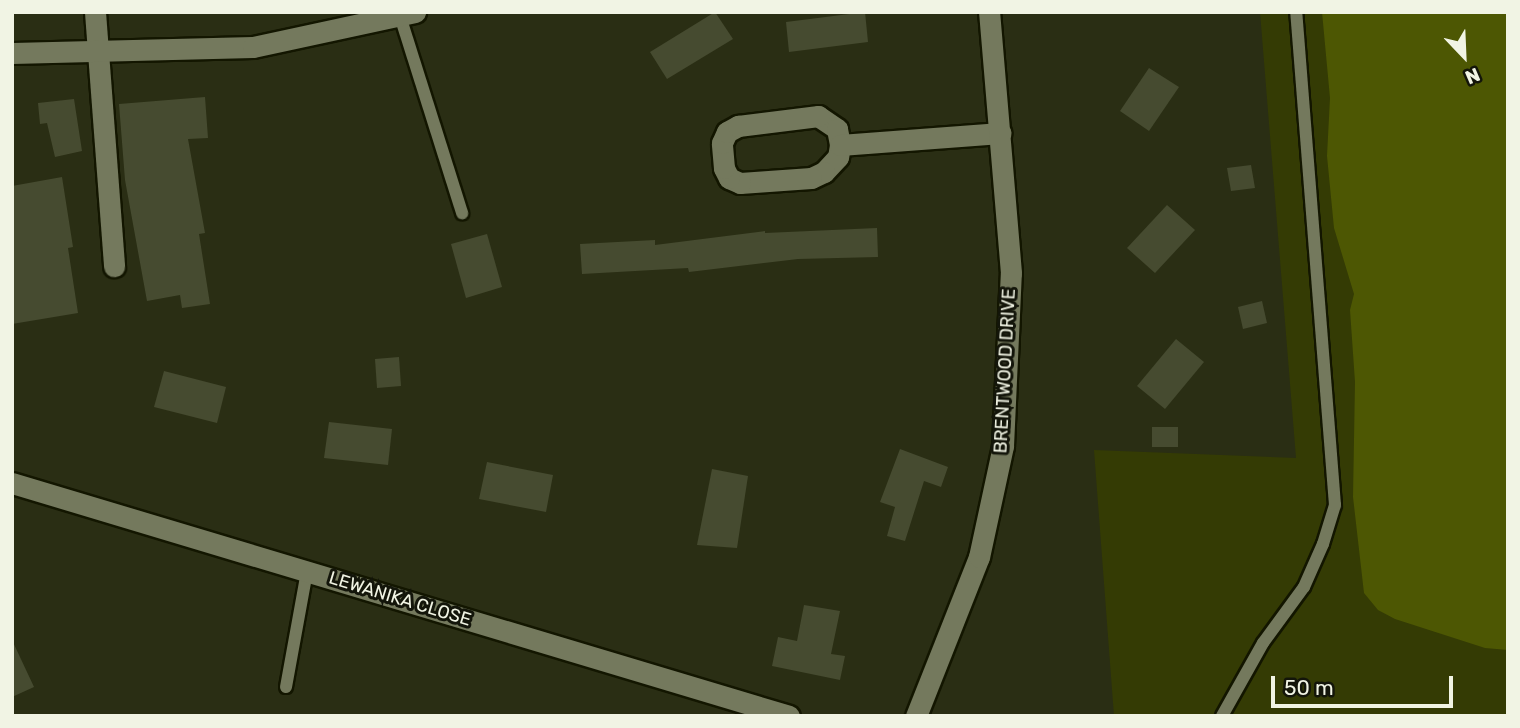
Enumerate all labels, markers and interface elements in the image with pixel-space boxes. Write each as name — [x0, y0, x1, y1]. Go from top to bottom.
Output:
north arrow — [1429, 21, 1499, 91]
text: N — [1462, 63, 1483, 89]
street label: BRENTWOOD DRIVE — [990, 288, 1020, 454]
street label: LEWANIKA CLOSE — [326, 567, 474, 631]
scale bar — [1275, 662, 1457, 706]
text: 50 m — [1284, 675, 1334, 700]

